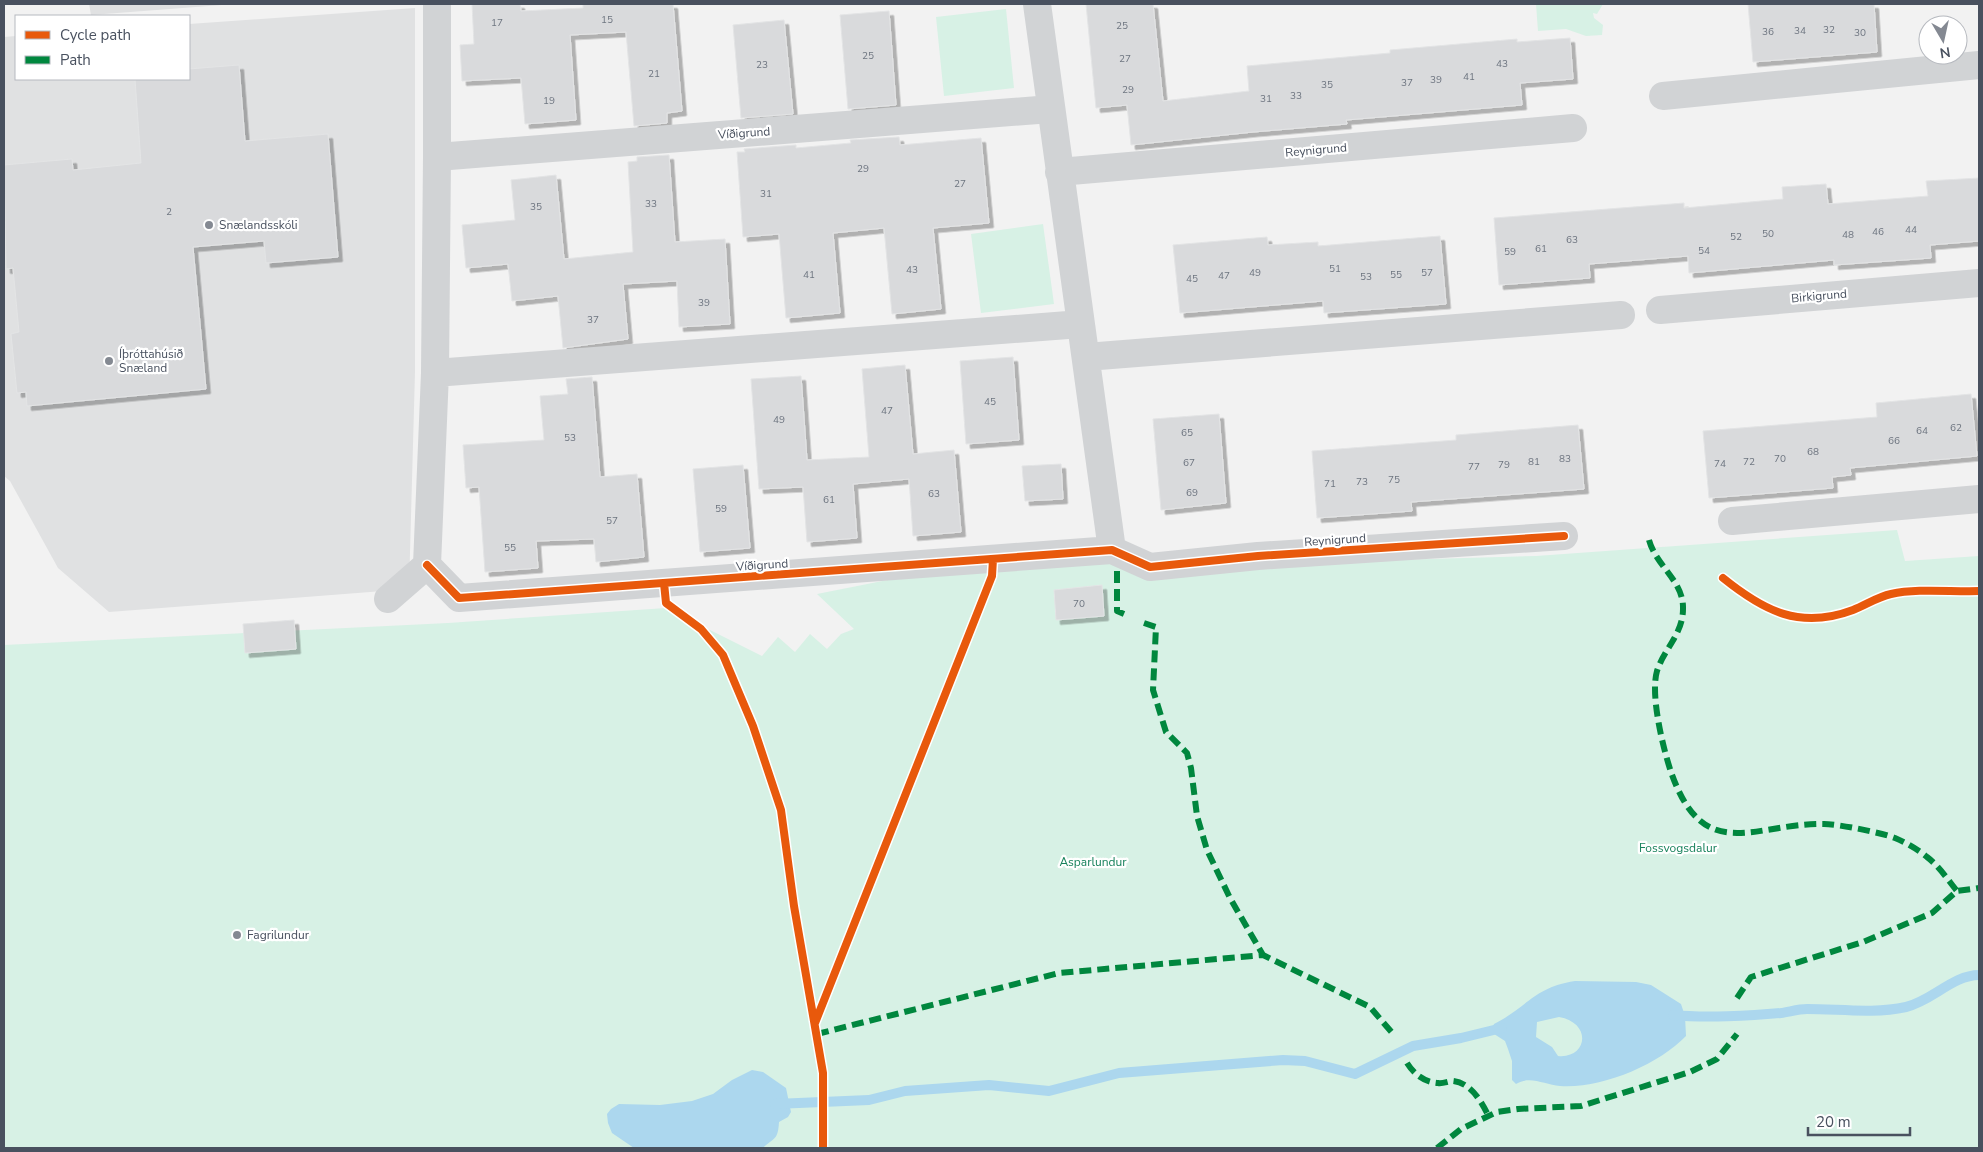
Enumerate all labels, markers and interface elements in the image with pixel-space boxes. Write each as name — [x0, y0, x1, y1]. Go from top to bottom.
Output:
house number: 15 — [601, 13, 613, 27]
legend — [15, 15, 190, 80]
north arrow — [1918, 15, 1968, 65]
house number: 17 — [491, 16, 503, 30]
house number: 25 — [1116, 19, 1128, 33]
house number: 32 — [1823, 23, 1835, 37]
house number: 34 — [1794, 24, 1806, 38]
text: Cycle path — [60, 25, 131, 45]
house number: 36 — [1762, 25, 1774, 39]
house number: 30 — [1854, 26, 1866, 40]
text: N — [1938, 42, 1952, 63]
house number: 25 — [862, 49, 874, 63]
text: Path — [60, 50, 91, 70]
house number: 27 — [1119, 52, 1131, 66]
house number: 43 — [1496, 57, 1508, 71]
house number: 23 — [756, 58, 768, 72]
house number: 21 — [648, 67, 660, 81]
house number: 41 — [1463, 70, 1475, 84]
house number: 39 — [1430, 73, 1442, 87]
house number: 37 — [1401, 76, 1413, 90]
house number: 35 — [1321, 78, 1333, 92]
house number: 29 — [1122, 83, 1134, 97]
house number: 33 — [1290, 89, 1302, 103]
house number: 31 — [1260, 92, 1272, 106]
house number: 19 — [543, 94, 555, 108]
street label: Víðigrund — [716, 123, 771, 143]
street label: Reynigrund — [1284, 139, 1348, 161]
house number: 29 — [857, 162, 869, 176]
house number: 27 — [954, 177, 966, 191]
house number: 31 — [760, 187, 772, 201]
house number: 33 — [645, 197, 657, 211]
house number: 35 — [530, 200, 542, 214]
house number: 2 — [166, 205, 172, 219]
place label: Snælandsskóli — [219, 217, 298, 233]
marker: Snælandsskóli — [203, 219, 215, 231]
house number: 44 — [1905, 223, 1917, 237]
house number: 46 — [1872, 225, 1884, 239]
house number: 50 — [1762, 227, 1774, 241]
house number: 48 — [1842, 228, 1854, 242]
house number: 52 — [1730, 230, 1742, 244]
house number: 63 — [1566, 233, 1578, 247]
house number: 61 — [1535, 242, 1547, 256]
house number: 54 — [1698, 244, 1710, 258]
house number: 59 — [1504, 245, 1516, 259]
house number: 51 — [1329, 262, 1341, 276]
house number: 43 — [906, 263, 918, 277]
house number: 49 — [1249, 266, 1261, 280]
house number: 57 — [1421, 266, 1433, 280]
house number: 41 — [803, 268, 815, 282]
house number: 55 — [1390, 268, 1402, 282]
house number: 47 — [1218, 269, 1230, 283]
house number: 53 — [1360, 270, 1372, 284]
house number: 45 — [1186, 272, 1198, 286]
street label: Birkigrund — [1790, 286, 1848, 306]
house number: 39 — [698, 296, 710, 310]
house number: 37 — [587, 313, 599, 327]
place label: Íþróttahúsið Snæland — [119, 346, 184, 376]
marker: Íþróttahúsið Snæland — [103, 355, 115, 367]
house number: 45 — [984, 395, 996, 409]
house number: 47 — [881, 404, 893, 418]
house number: 49 — [773, 413, 785, 427]
house number: 62 — [1950, 421, 1962, 435]
house number: 64 — [1916, 424, 1928, 438]
house number: 65 — [1181, 426, 1193, 440]
house number: 53 — [564, 431, 576, 445]
house number: 66 — [1888, 434, 1900, 448]
house number: 68 — [1807, 445, 1819, 459]
house number: 83 — [1559, 452, 1571, 466]
house number: 70 — [1774, 452, 1786, 466]
house number: 81 — [1528, 455, 1540, 469]
house number: 72 — [1743, 455, 1755, 469]
house number: 67 — [1183, 456, 1195, 470]
house number: 74 — [1714, 457, 1726, 471]
house number: 79 — [1498, 458, 1510, 472]
house number: 77 — [1468, 460, 1480, 474]
house number: 75 — [1388, 473, 1400, 487]
house number: 73 — [1356, 475, 1368, 489]
house number: 71 — [1324, 477, 1336, 491]
house number: 69 — [1186, 486, 1198, 500]
house number: 63 — [928, 487, 940, 501]
house number: 61 — [823, 493, 835, 507]
house number: 59 — [715, 502, 727, 516]
house number: 57 — [606, 514, 618, 528]
street label: Reynigrund — [1304, 530, 1366, 550]
house number: 55 — [504, 541, 516, 555]
street label: Víðigrund — [734, 555, 789, 575]
house number: 70 — [1073, 597, 1085, 611]
park label: Fossvogsdalur — [1639, 840, 1718, 856]
park label: Asparlundur — [1059, 854, 1127, 870]
place label: Fagrilundur — [247, 927, 310, 943]
marker: Fagrilundur — [231, 929, 243, 941]
scale bar — [1808, 1104, 1910, 1136]
text: 20 m — [1816, 1112, 1851, 1132]

